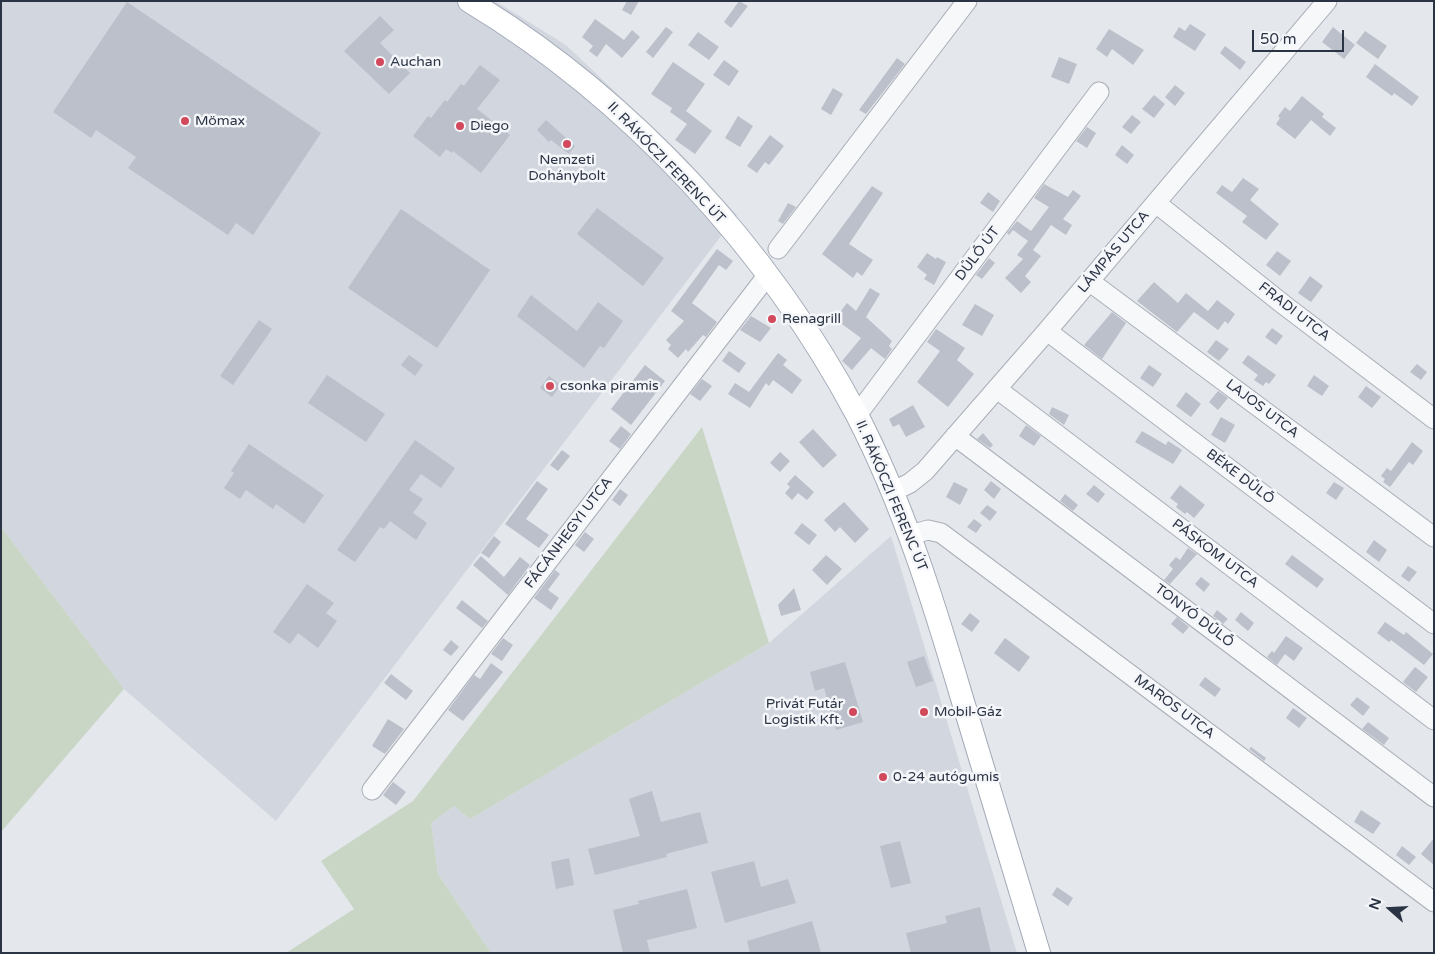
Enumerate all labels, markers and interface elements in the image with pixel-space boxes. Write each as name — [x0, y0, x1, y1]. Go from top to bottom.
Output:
scale bar — [1255, 20, 1348, 52]
text: 50 m — [1260, 30, 1297, 48]
place label: Auchan — [390, 54, 441, 70]
marker: Auchan — [374, 56, 386, 68]
street label: II. RÁKÓCZI FERENC ÚT — [604, 99, 728, 227]
place label: Mömax — [195, 113, 245, 129]
marker: Mömax — [179, 115, 191, 127]
place label: Diego — [470, 118, 509, 134]
marker: Diego — [454, 120, 466, 132]
marker: Nemzeti Dohánybolt — [561, 138, 573, 150]
place label: Nemzeti Dohánybolt — [528, 152, 606, 184]
street label: LÁMPÁS UTCA — [1075, 207, 1153, 297]
street label: DŰLŐ ÚT — [952, 224, 1004, 284]
street label: FRADI UTCA — [1255, 279, 1333, 345]
place label: Renagrill — [782, 311, 841, 327]
marker: Renagrill — [766, 313, 778, 325]
street label: LAJOS UTCA — [1222, 376, 1302, 442]
place label: csonka piramis — [560, 378, 659, 394]
marker: csonka piramis — [544, 380, 556, 392]
street label: II. RÁKÓCZI FERENC ÚT — [852, 418, 930, 574]
street label: BÉKE DŰLŐ — [1203, 446, 1277, 508]
street label: FÁCÁNHEGYI UTCA — [522, 474, 616, 592]
street label: PÁSKOM UTCA — [1168, 516, 1262, 592]
street label: TONYÓ DŰLŐ — [1151, 581, 1237, 651]
street label: MAROS UTCA — [1130, 671, 1218, 743]
place label: Privát Futár Logistik Kft. — [764, 696, 843, 729]
place label: Mobil-Gáz — [934, 704, 1002, 720]
marker: Privát Futár Logistik Kft. — [847, 706, 859, 718]
marker: Mobil-Gáz — [918, 706, 930, 718]
place label: 0-24 autógumis — [893, 769, 999, 785]
marker: 0-24 autógumis — [877, 771, 889, 783]
north arrow — [1365, 884, 1415, 934]
text: N — [1365, 896, 1385, 912]

